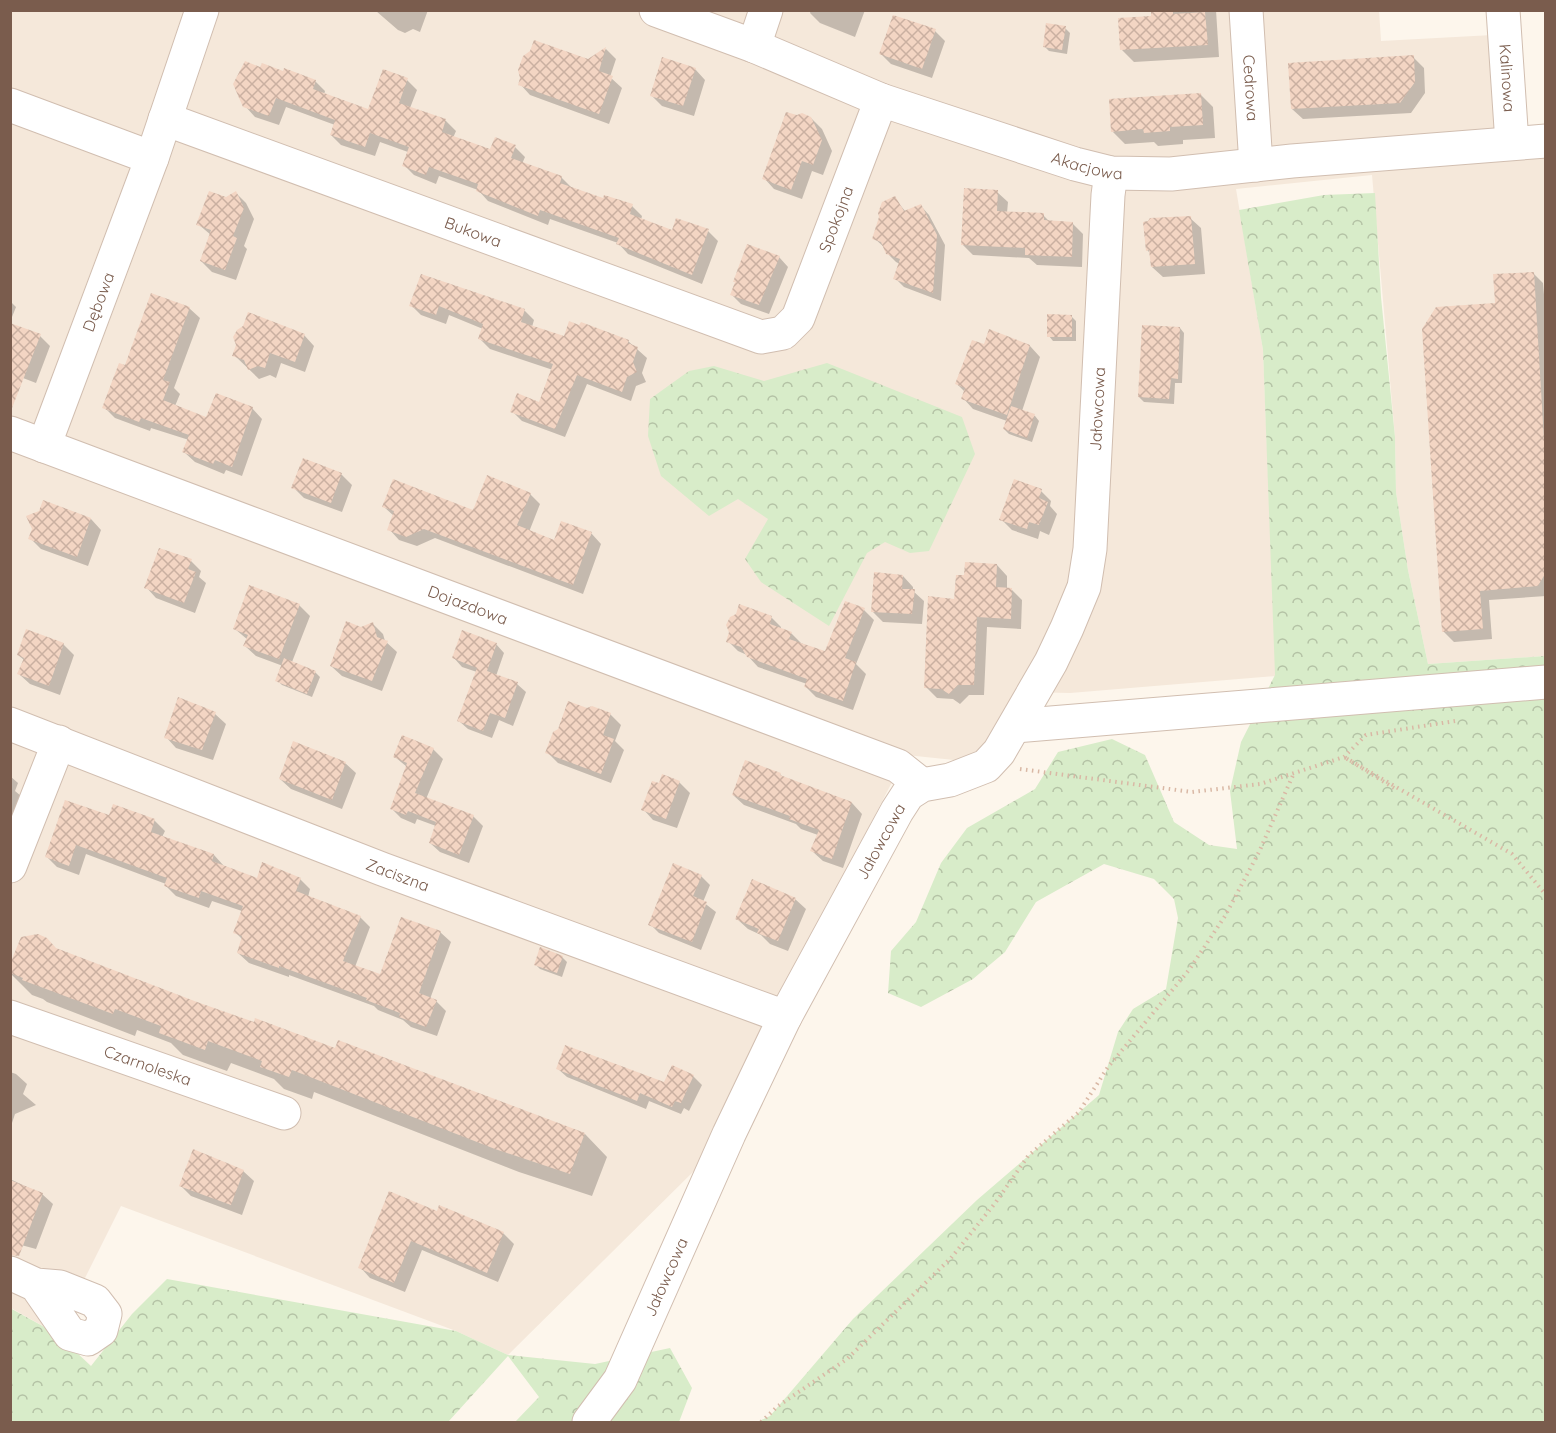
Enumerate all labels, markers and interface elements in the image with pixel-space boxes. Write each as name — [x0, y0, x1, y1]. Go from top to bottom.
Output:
street label: Kalinowa — [1495, 43, 1520, 113]
street label: Cedrowa — [1239, 54, 1263, 122]
street label: Akacjowa — [1049, 147, 1123, 183]
street label: Spokojna — [814, 183, 857, 255]
street label: Bukowa — [442, 212, 504, 251]
street label: Dębowa — [78, 269, 118, 334]
street label: Jałowcowa — [1085, 367, 1109, 452]
street label: Dojazdowa — [425, 581, 511, 629]
street label: Jałowcowa — [852, 799, 910, 883]
street label: Zaciszna — [363, 854, 432, 896]
street label: Czarnoleska — [101, 1041, 194, 1090]
street label: Jałowcowa — [640, 1234, 692, 1319]

